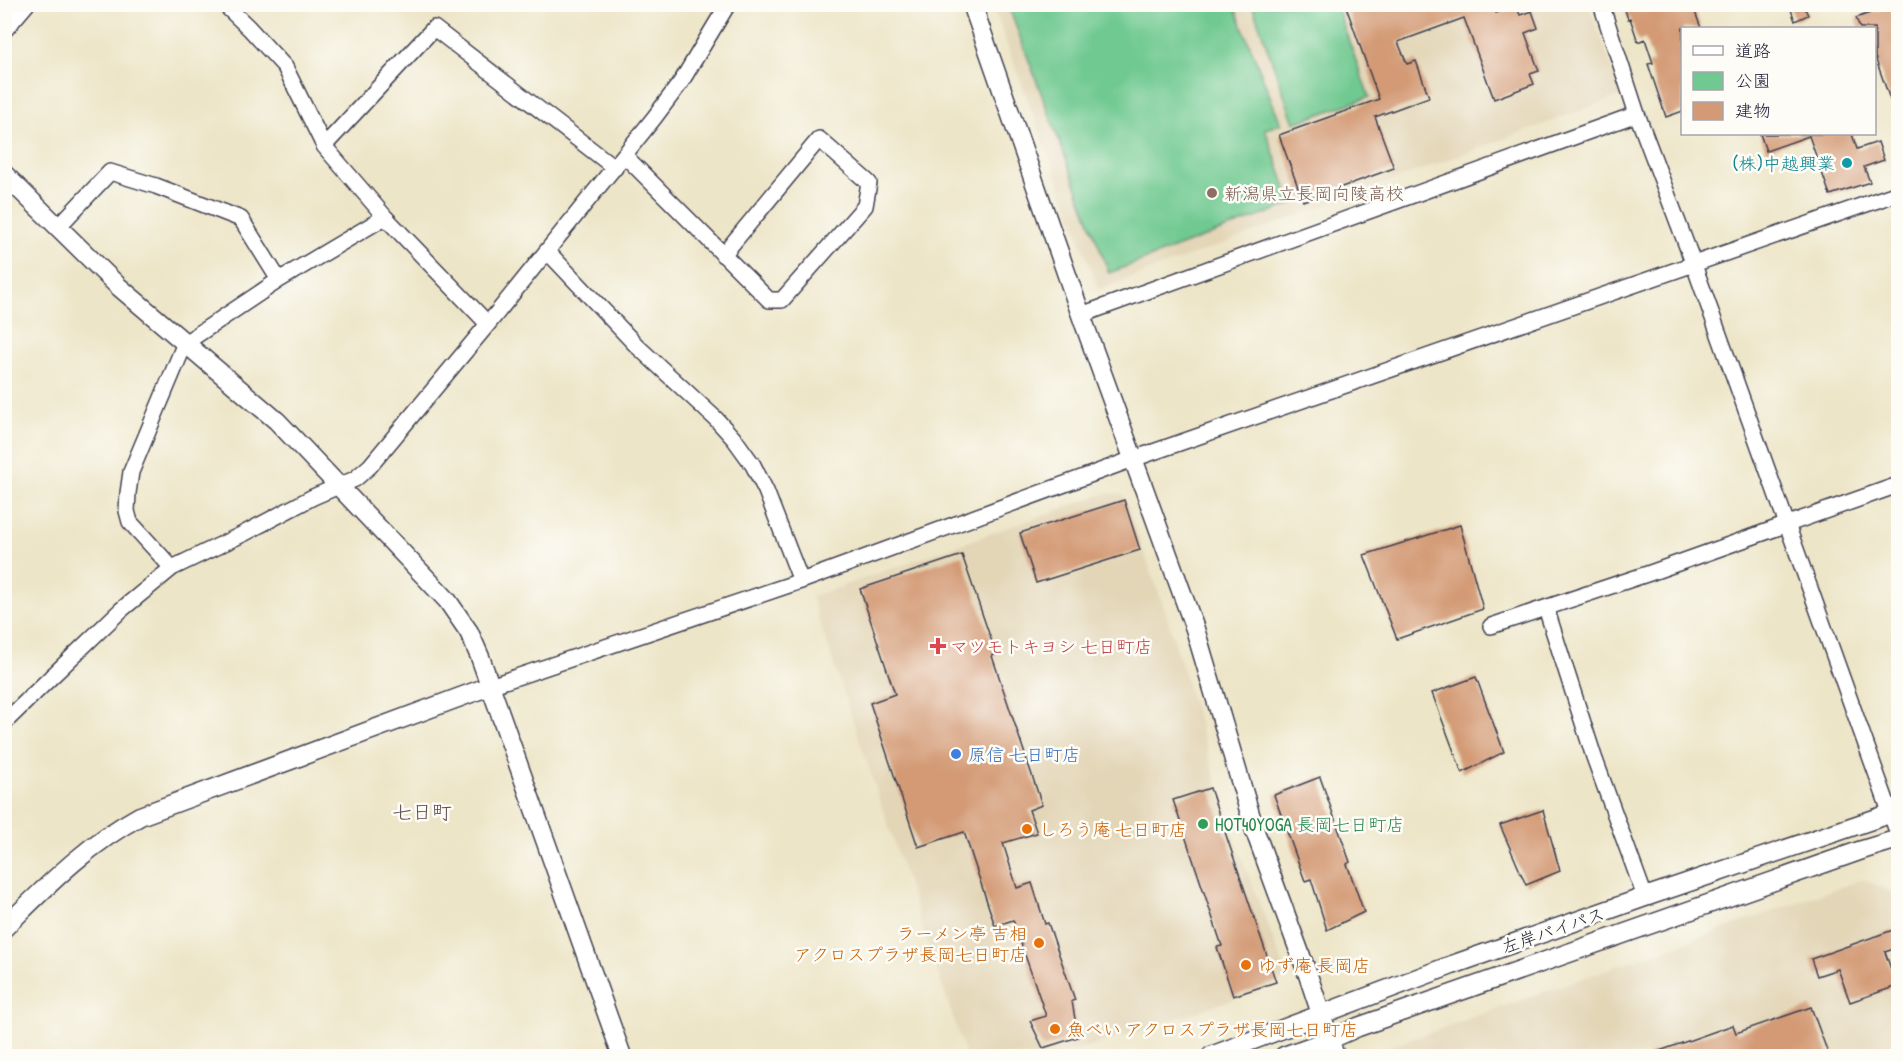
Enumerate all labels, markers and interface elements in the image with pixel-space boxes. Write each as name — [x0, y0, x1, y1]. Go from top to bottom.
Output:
legend — [1681, 27, 1876, 135]
text: 道路 — [1735, 38, 1771, 63]
text: 公園 — [1735, 68, 1771, 93]
text: 建物 — [1735, 98, 1771, 123]
place label: (株)中越興業 — [1732, 151, 1835, 176]
marker: (株)中越興業 — [1840, 156, 1854, 170]
place label: 新潟県立長岡向陵高校 — [1224, 181, 1404, 206]
marker: 新潟県立長岡向陵高校 — [1205, 186, 1219, 200]
place label: マツモトキヨシ 七日町店 — [950, 634, 1152, 659]
marker: マツモトキヨシ 七日町店 — [931, 639, 945, 653]
place label: 原信 七日町店 — [968, 742, 1080, 767]
marker: 原信 七日町店 — [949, 747, 963, 761]
district label: 七日町 — [392, 798, 452, 825]
place label: HOT40YOGA 長岡七日町店 — [1215, 812, 1404, 837]
place label: しろう庵 七日町店 — [1039, 817, 1187, 842]
marker: HOT40YOGA 長岡七日町店 — [1196, 817, 1210, 831]
marker: しろう庵 七日町店 — [1020, 822, 1034, 836]
street label: 左岸バイパス — [1498, 901, 1608, 959]
place label: ラーメン亭 吉相 アクロスプラザ長岡七日町店 — [794, 921, 1027, 967]
marker: ラーメン亭 吉相 アクロスプラザ長岡七日町店 — [1032, 936, 1046, 950]
place label: ゆず庵 長岡店 — [1258, 953, 1370, 978]
marker: ゆず庵 長岡店 — [1239, 958, 1253, 972]
place label: 魚べい アクロスプラザ長岡七日町店 — [1067, 1017, 1358, 1042]
marker: 魚べい アクロスプラザ長岡七日町店 — [1048, 1022, 1062, 1036]

